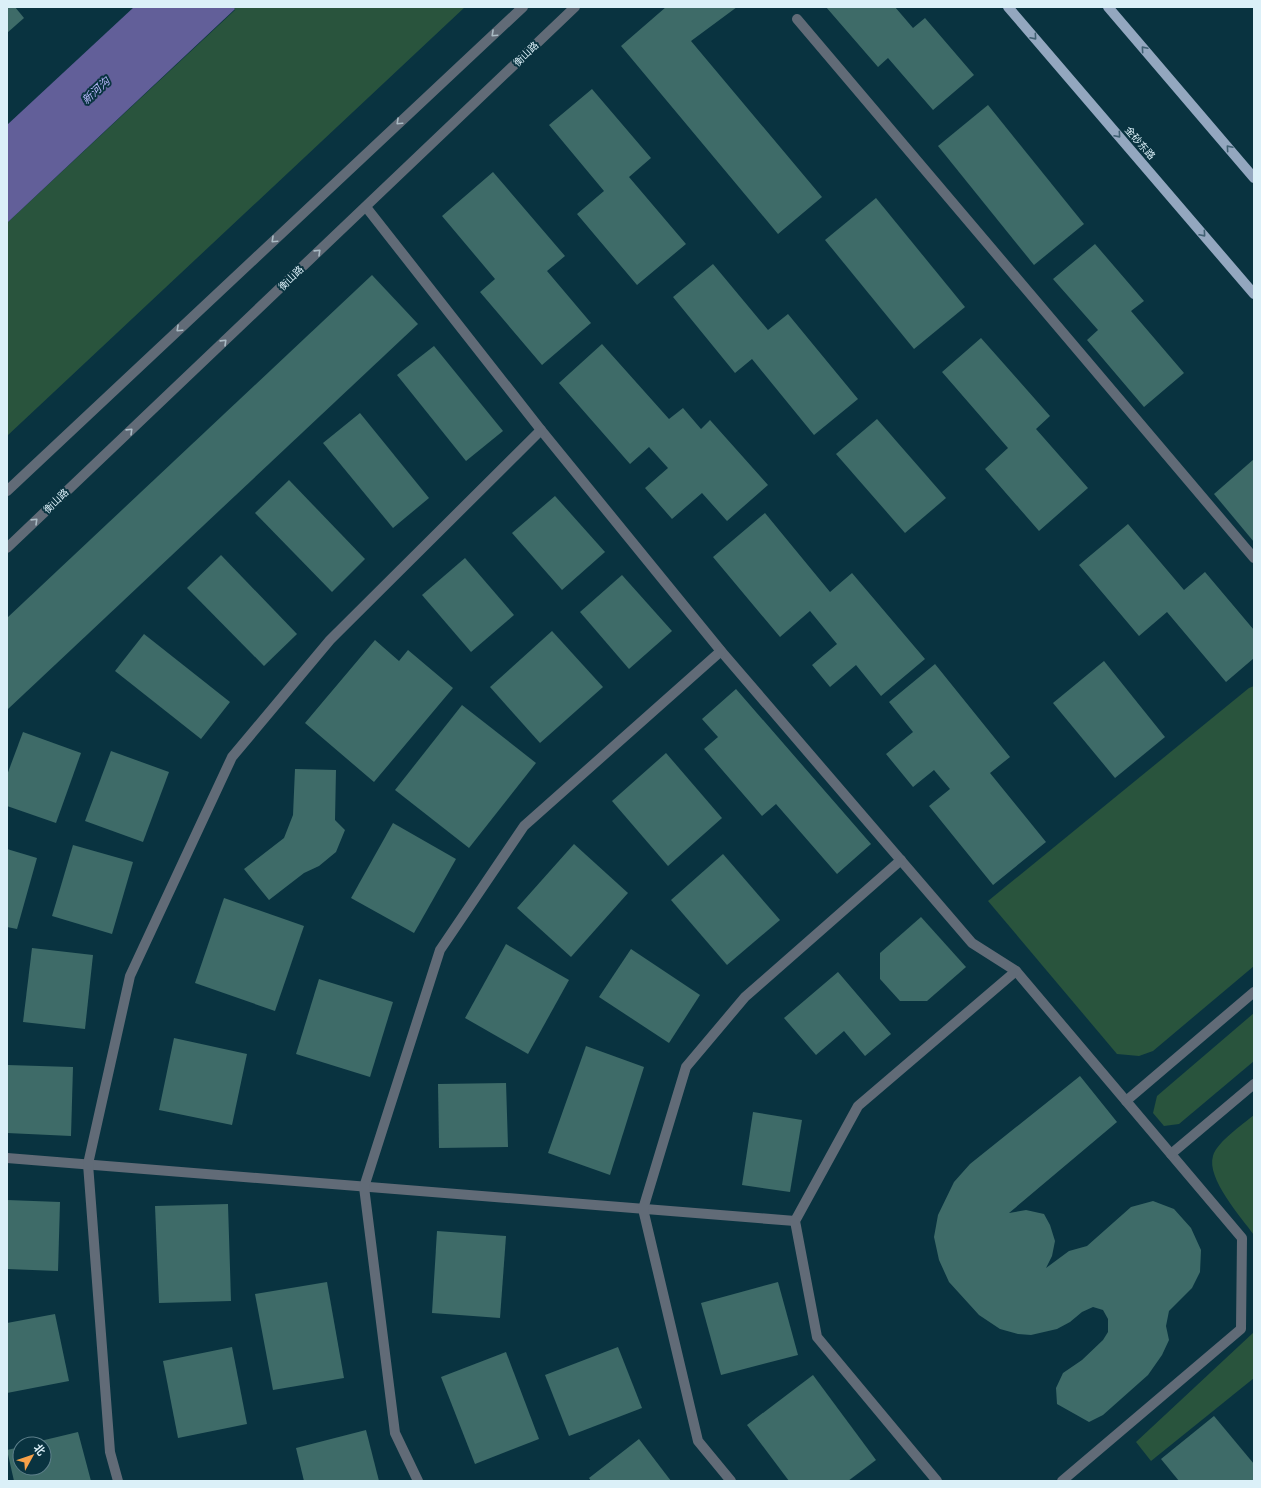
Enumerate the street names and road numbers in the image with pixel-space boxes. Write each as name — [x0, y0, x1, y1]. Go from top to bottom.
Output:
street label: 衡山路 — [511, 39, 541, 69]
street label: 金砂东路 — [1122, 124, 1158, 162]
street label: 衡山路 — [276, 263, 306, 293]
street label: 衡山路 — [41, 486, 71, 516]

